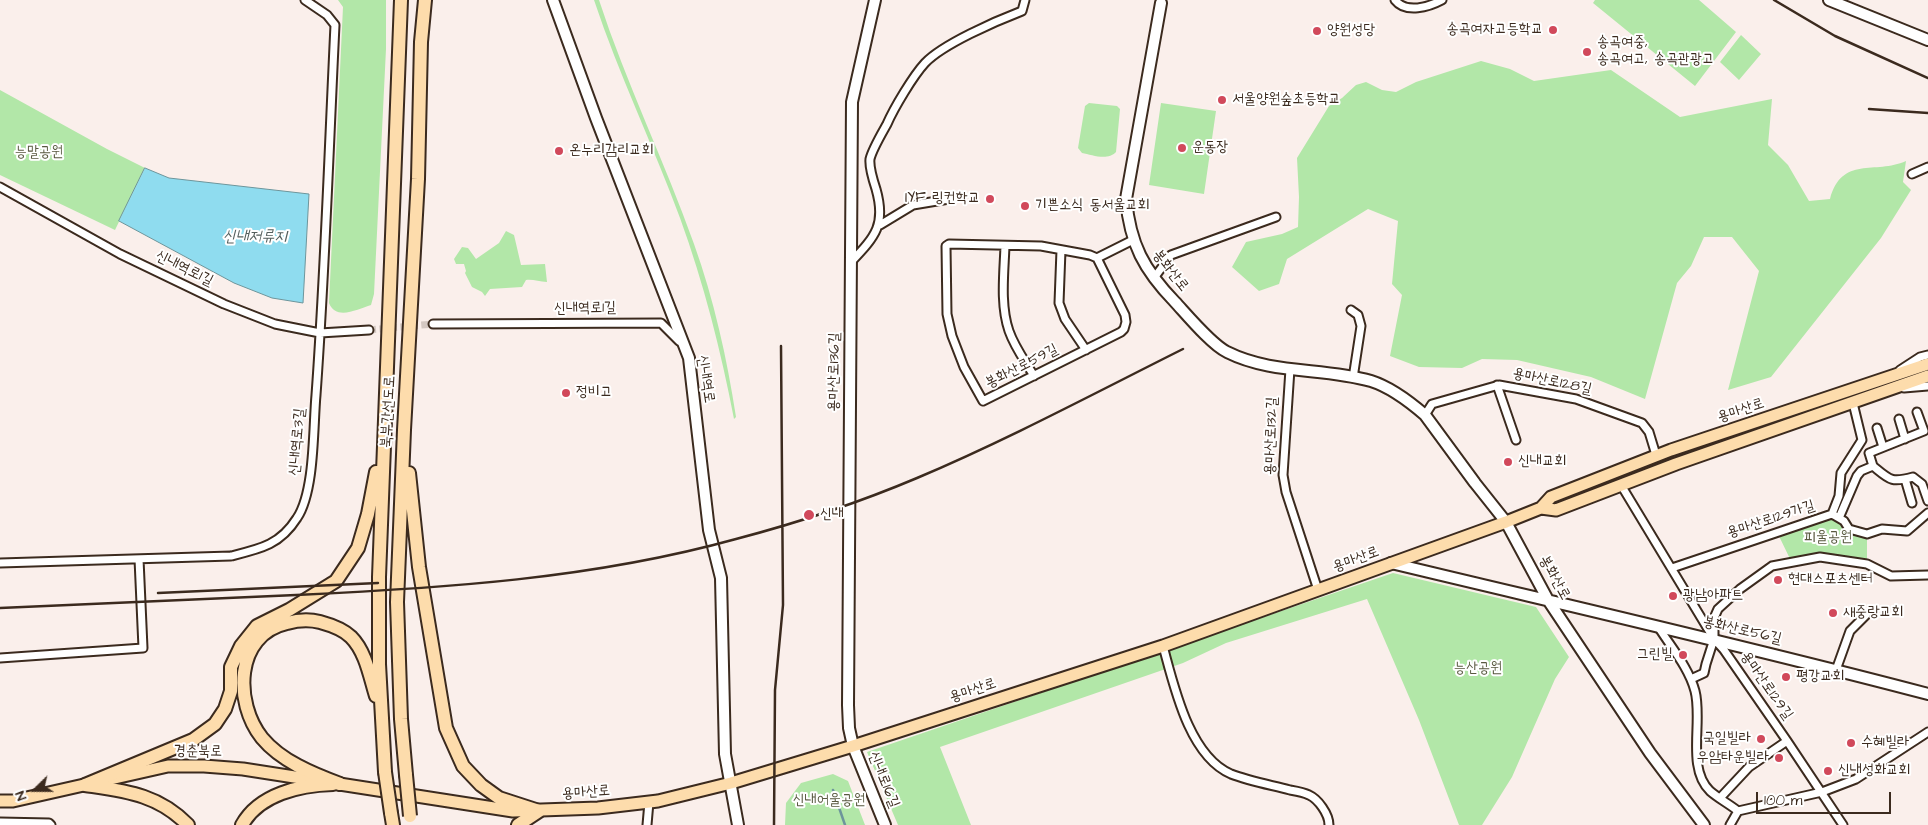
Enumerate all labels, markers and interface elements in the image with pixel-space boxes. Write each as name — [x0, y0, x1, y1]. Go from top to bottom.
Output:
place label: 송곡여자고등학교 — [1446, 21, 1543, 39]
place label: 양원성당 — [1327, 22, 1375, 40]
marker: 송곡여자고등학교 — [1547, 24, 1559, 36]
marker: 양원성당 — [1311, 25, 1323, 37]
place label: 송곡여중, 송곡여고, 송곡관광고 — [1597, 34, 1714, 69]
marker: 송곡여중, 송곡여고, 송곡관광고 — [1581, 46, 1593, 58]
place label: 서울양원숲초등학교 — [1232, 91, 1341, 109]
marker: 서울양원숲초등학교 — [1216, 94, 1228, 106]
place label: 운동장 — [1192, 139, 1228, 157]
place label: 온누리감리교회 — [569, 142, 653, 160]
marker: 운동장 — [1176, 142, 1188, 154]
park label: 능말공원 — [15, 144, 63, 162]
marker: 온누리감리교회 — [553, 145, 565, 157]
place label: IYF 링컨학교 — [905, 190, 980, 208]
marker: IYF 링컨학교 — [984, 193, 996, 205]
place label: 기쁜소식 동서울교회 — [1035, 197, 1150, 215]
marker: 기쁜소식 동서울교회 — [1019, 200, 1031, 212]
water label: 신내저류지 — [223, 228, 287, 248]
street label: 봉화산로 — [1148, 246, 1192, 296]
street label: 신내역로1길 — [152, 247, 216, 291]
street label: 신내역로1길 — [554, 299, 616, 319]
street label: 용마산로136길 — [825, 332, 845, 412]
street label: 봉화산로59길 — [982, 341, 1062, 393]
street label: 신내역로 — [692, 354, 718, 404]
street label: 용마산로128길 — [1511, 365, 1593, 399]
street label: 북부간선도로 — [378, 375, 400, 449]
place label: 정비고 — [576, 384, 612, 402]
marker: 정비고 — [560, 387, 572, 399]
street label: 용마산로 — [1715, 395, 1767, 427]
street label: 용마산로132길 — [1262, 396, 1282, 476]
street label: 신내역로3길 — [286, 407, 310, 477]
place label: 신내교회 — [1518, 453, 1566, 471]
marker: 신내교회 — [1502, 456, 1514, 468]
street label: 용마산로129가길 — [1725, 497, 1817, 543]
place label: 신내 — [820, 506, 844, 524]
marker: 신내 — [802, 508, 816, 522]
park label: 피울공원 — [1804, 529, 1852, 547]
street label: 용마산로 — [1330, 543, 1382, 577]
street label: 봉화산로 — [1534, 553, 1574, 603]
place label: 현대스포츠센터 — [1788, 571, 1872, 589]
marker: 현대스포츠센터 — [1772, 574, 1784, 586]
place label: 광남아파트 — [1683, 587, 1743, 605]
marker: 광남아파트 — [1667, 590, 1679, 602]
place label: 새중랑교회 — [1843, 604, 1903, 622]
marker: 새중랑교회 — [1827, 607, 1839, 619]
street label: 봉화산로56길 — [1701, 613, 1783, 649]
place label: 그린빌 — [1637, 646, 1673, 664]
street label: 용마산로129길 — [1736, 648, 1796, 724]
marker: 그린빌 — [1677, 649, 1689, 661]
park label: 능산공원 — [1454, 660, 1502, 678]
place label: 평강교회 — [1796, 668, 1844, 686]
marker: 평강교회 — [1780, 671, 1792, 683]
street label: 용마산로 — [947, 675, 999, 707]
place label: 국일빌라 — [1703, 730, 1751, 748]
marker: 국일빌라 — [1755, 733, 1767, 745]
place label: 수혜빌라 — [1861, 734, 1909, 752]
marker: 수혜빌라 — [1845, 737, 1857, 749]
street label: 경춘북로 — [174, 743, 222, 761]
street label: 신내로16길 — [863, 749, 903, 811]
place label: 우암타운빌라 — [1697, 749, 1769, 767]
marker: 우암타운빌라 — [1773, 752, 1785, 764]
place label: 신내성화교회 — [1838, 762, 1910, 780]
north arrow — [10, 765, 60, 815]
marker: 신내성화교회 — [1822, 765, 1834, 777]
street label: 용마산로 — [561, 782, 611, 804]
scale bar — [1758, 782, 1893, 814]
text: N — [10, 788, 32, 803]
text: 100 m — [1764, 790, 1803, 811]
park label: 신내어울공원 — [793, 792, 865, 810]

